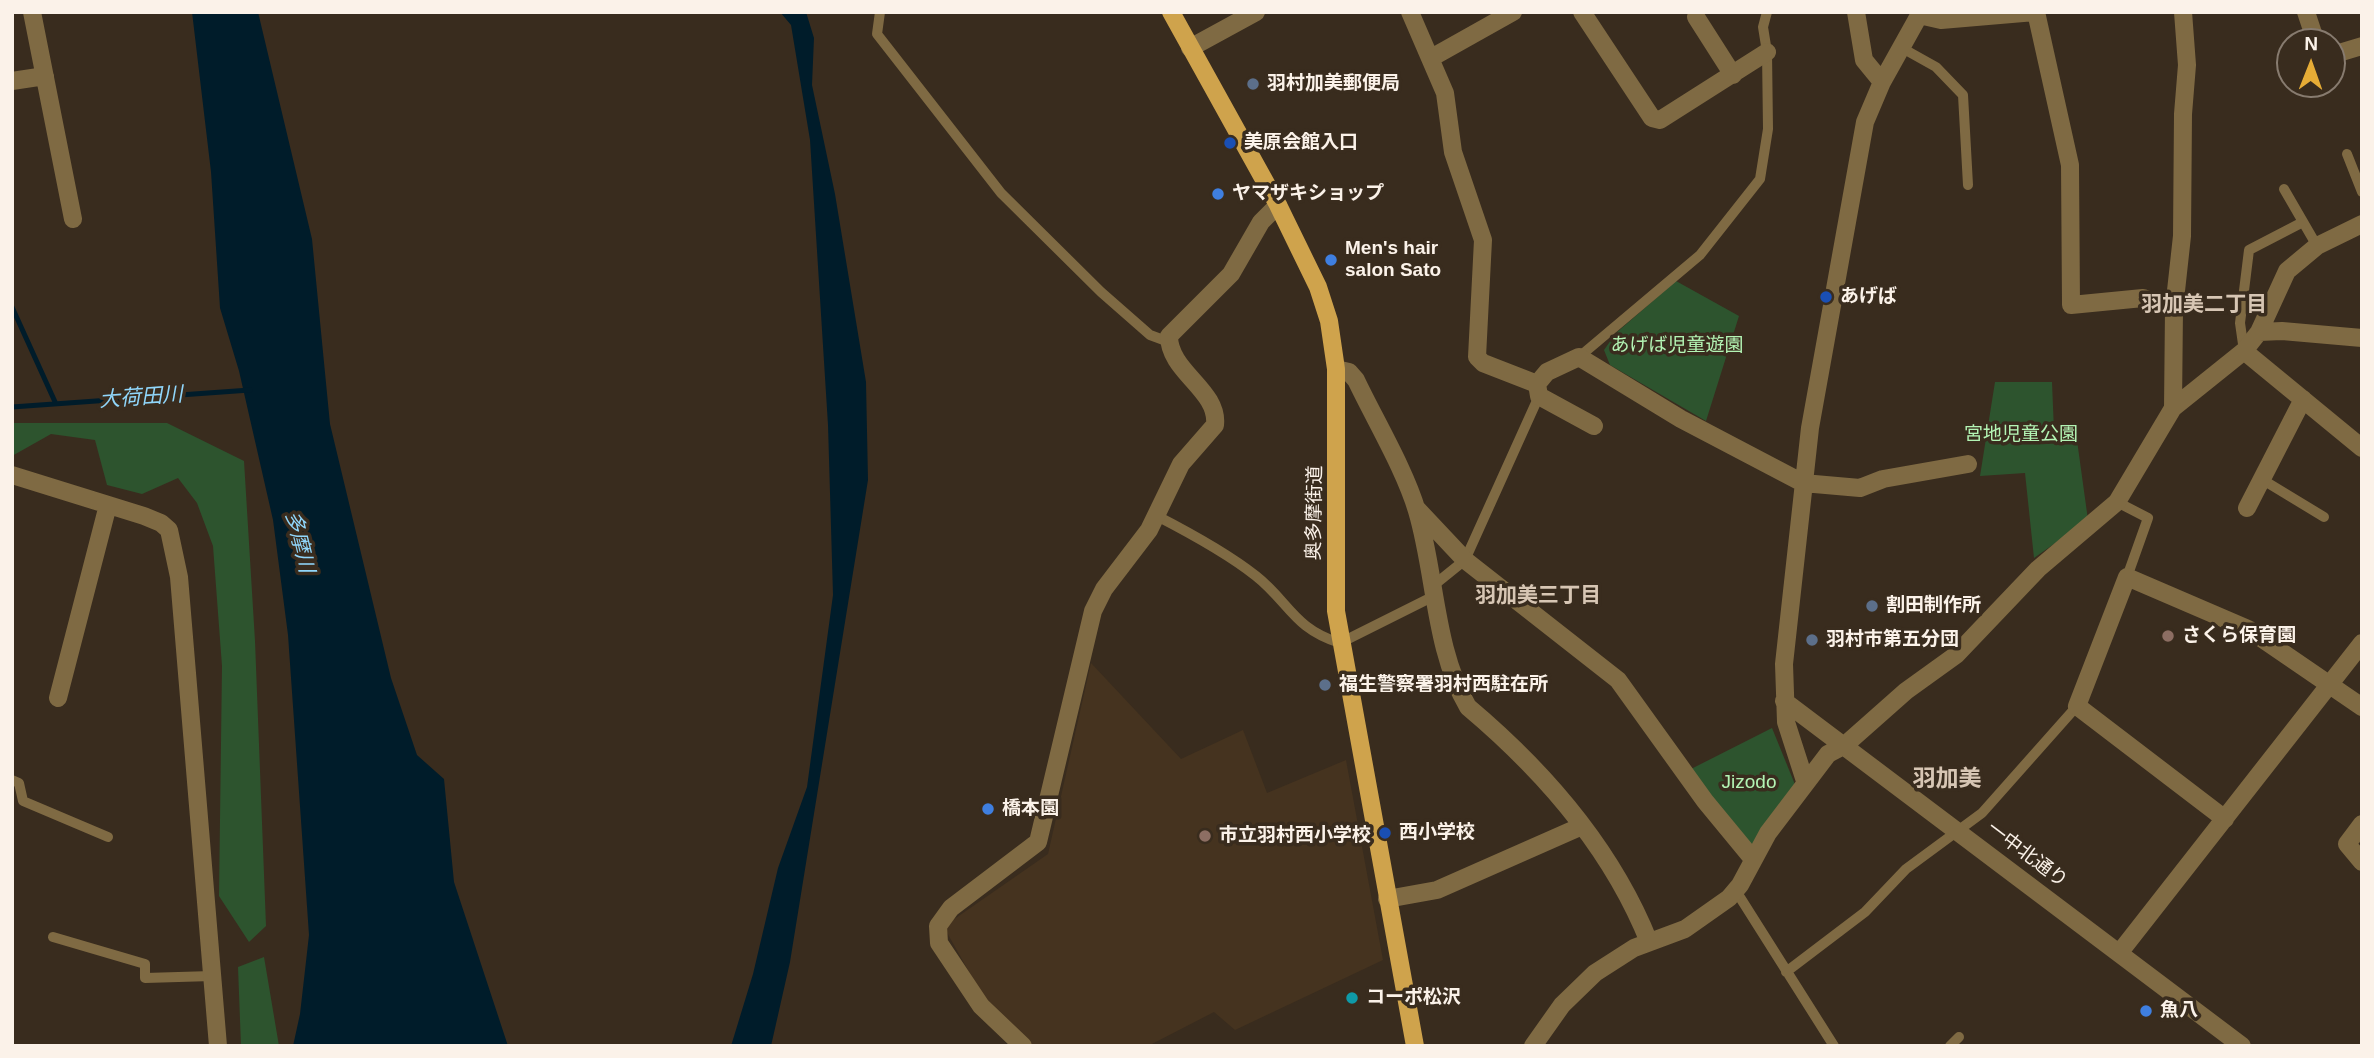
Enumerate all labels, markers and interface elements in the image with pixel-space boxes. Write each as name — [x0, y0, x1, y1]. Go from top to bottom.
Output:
north arrow — [2276, 28, 2346, 98]
text: N — [2304, 33, 2318, 54]
place label: 羽村加美郵便局 — [1267, 73, 1400, 95]
marker: 羽村加美郵便局 — [1245, 76, 1261, 92]
place label: 美原会館入口 — [1244, 132, 1358, 154]
marker: 美原会館入口 — [1222, 135, 1238, 151]
place label: ヤマザキショップ — [1232, 183, 1384, 205]
marker: ヤマザキショップ — [1210, 186, 1226, 202]
place label: Men's hair salon Sato — [1345, 238, 1441, 282]
marker: Men's hair salon Sato — [1323, 252, 1339, 268]
place label: あげば — [1840, 286, 1897, 308]
marker: あげば — [1818, 289, 1834, 305]
district label: 羽加美二丁目 — [2141, 292, 2267, 318]
park label: あげば児童遊園 — [1611, 335, 1743, 357]
water label: 大荷田川 — [98, 383, 184, 413]
park label: 宮地児童公園 — [1964, 424, 2078, 446]
street label: 奥多摩街道 — [1303, 465, 1327, 561]
water label: 多摩川 — [279, 508, 319, 576]
district label: 羽加美三丁目 — [1475, 583, 1601, 609]
place label: 割田制作所 — [1886, 595, 1981, 617]
marker: 割田制作所 — [1864, 598, 1880, 614]
place label: さくら保育園 — [2182, 625, 2296, 647]
marker: さくら保育園 — [2160, 628, 2176, 644]
place label: 羽村市第五分団 — [1826, 629, 1959, 651]
marker: 羽村市第五分団 — [1804, 632, 1820, 648]
place label: 福生警察署羽村西駐在所 — [1339, 674, 1548, 696]
marker: 福生警察署羽村西駐在所 — [1317, 677, 1333, 693]
district label: 羽加美 — [1913, 766, 1981, 794]
park label: Jizodo — [1722, 772, 1776, 794]
place label: 橋本園 — [1002, 798, 1059, 820]
marker: 橋本園 — [980, 801, 996, 817]
street label: 一中北通り — [1982, 817, 2072, 893]
place label: 西小学校 — [1399, 822, 1475, 844]
place label: 市立羽村西小学校 — [1219, 825, 1371, 847]
marker: 西小学校 — [1377, 825, 1393, 841]
marker: 市立羽村西小学校 — [1197, 828, 1213, 844]
place label: コーポ松沢 — [1366, 987, 1461, 1009]
marker: コーポ松沢 — [1344, 990, 1360, 1006]
place label: 魚八 — [2160, 1000, 2198, 1022]
marker: 魚八 — [2138, 1003, 2154, 1019]

